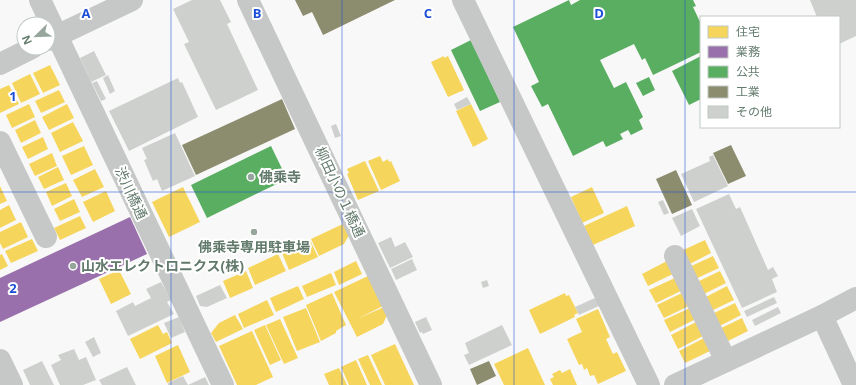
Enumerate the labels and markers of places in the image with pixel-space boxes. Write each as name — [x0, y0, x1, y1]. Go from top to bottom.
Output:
place label: 佛乘寺 — [259, 167, 301, 186]
marker: 佛乘寺 — [246, 172, 256, 182]
marker: 佛乘寺専用駐車場 — [249, 227, 259, 237]
place label: 佛乘寺専用駐車場 — [198, 237, 310, 256]
place label: 山水エレクトロニクス(株) — [81, 256, 244, 275]
marker: 山水エレクトロニクス(株) — [68, 261, 78, 271]

